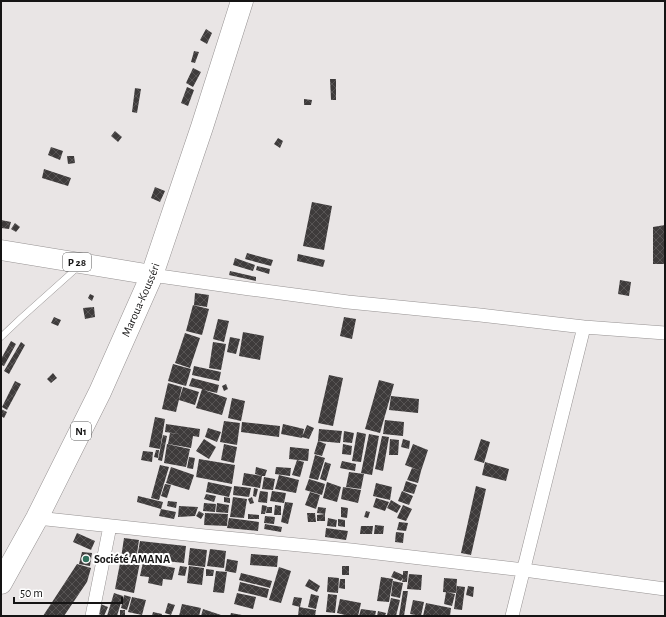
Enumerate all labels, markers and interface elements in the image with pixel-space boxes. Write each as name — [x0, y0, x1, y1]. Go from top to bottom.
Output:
road number: P 28 — [63, 253, 91, 271]
street label: Maroua-Kousséri — [119, 261, 162, 338]
road number: N1 — [71, 422, 91, 440]
place label: Société AMANA — [94, 553, 171, 565]
marker: Société AMANA — [81, 554, 91, 564]
scale bar — [14, 579, 122, 605]
text: 50 m — [20, 587, 43, 599]

